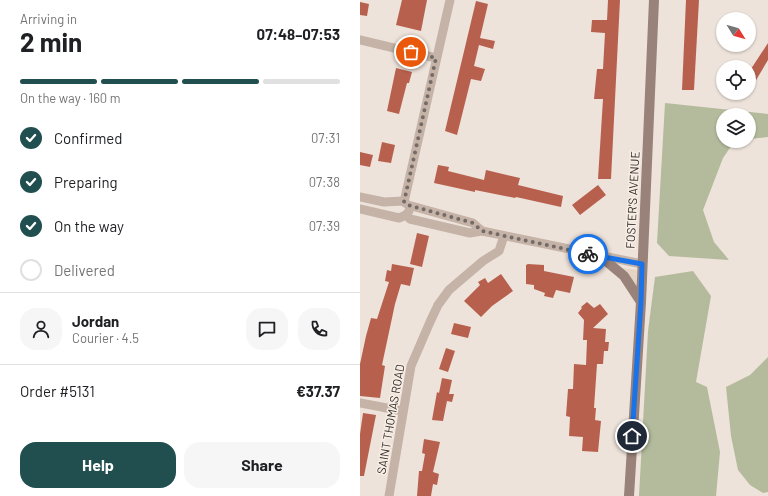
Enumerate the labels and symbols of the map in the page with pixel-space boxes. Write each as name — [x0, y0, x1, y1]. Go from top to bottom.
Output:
north arrow — [716, 12, 756, 52]
pin — [394, 35, 428, 69]
street label: FOSTER'S AVENUE — [622, 151, 642, 249]
courier — [568, 234, 608, 274]
street label: SAINT THOMAS ROAD — [373, 363, 407, 475]
pin — [615, 419, 649, 453]

